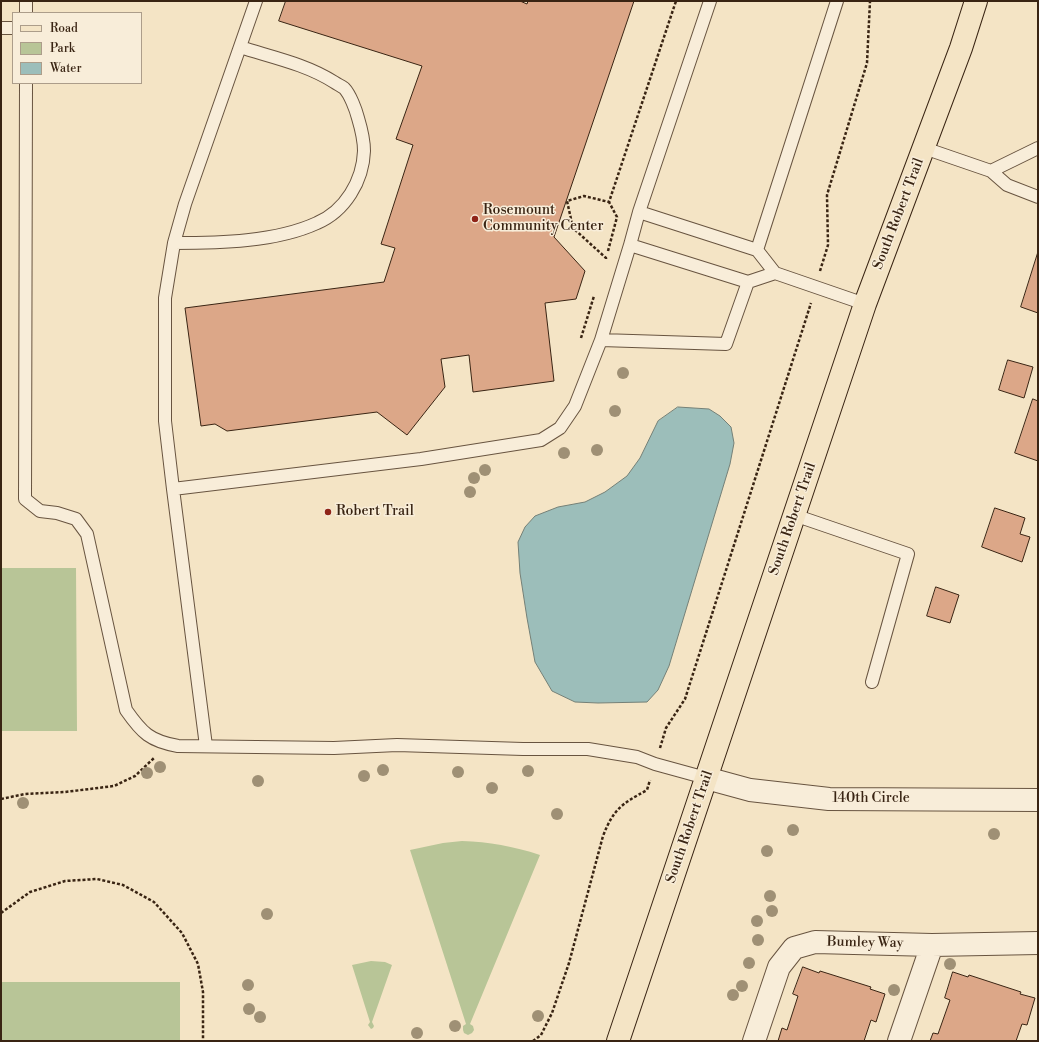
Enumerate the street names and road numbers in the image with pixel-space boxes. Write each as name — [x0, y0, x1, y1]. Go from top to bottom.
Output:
street label: South Robert Trail — [870, 156, 928, 272]
street label: South Robert Trail — [766, 460, 820, 578]
street label: South Robert Trail — [663, 768, 717, 886]
street label: 140th Circle — [832, 791, 910, 807]
street label: Bumley Way — [827, 934, 903, 952]

